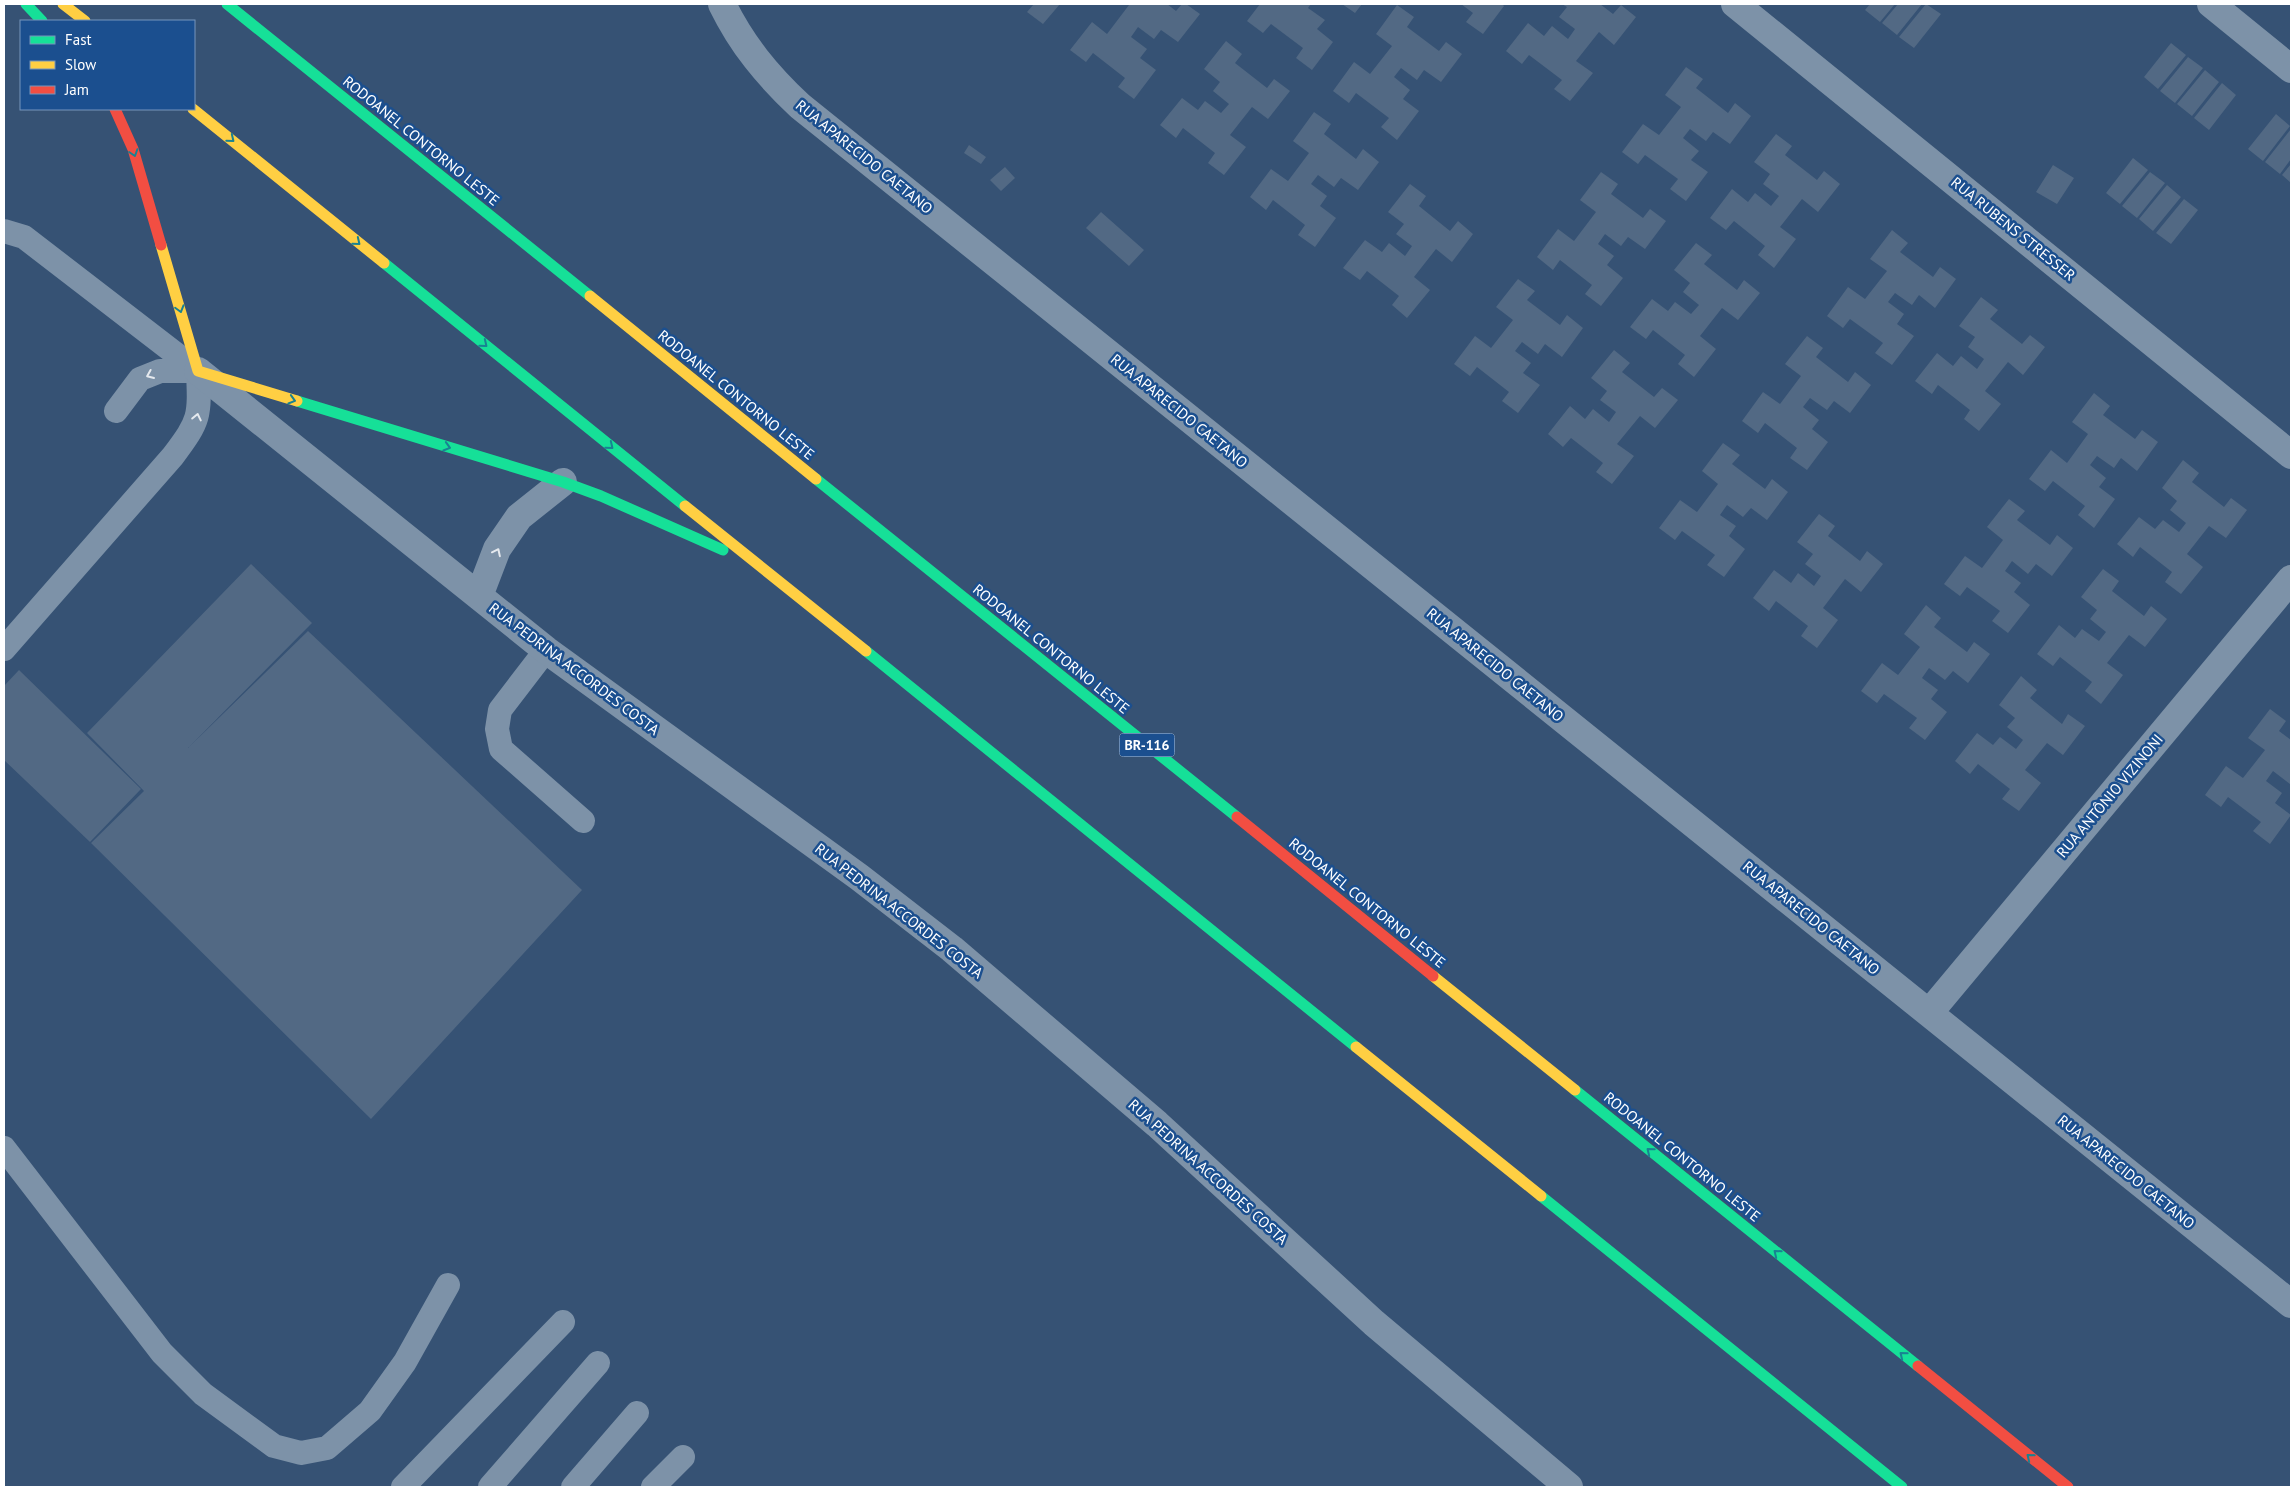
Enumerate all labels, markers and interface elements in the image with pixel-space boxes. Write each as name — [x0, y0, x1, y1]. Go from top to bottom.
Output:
legend — [20, 20, 195, 110]
text: Fast — [65, 30, 92, 49]
text: Slow — [65, 55, 96, 74]
street label: RODOANEL CONTORNO LESTE — [339, 72, 503, 210]
text: Jam — [64, 80, 89, 99]
street label: RUA APARECIDO CAETANO — [792, 95, 937, 218]
one-way arrow — [225, 134, 234, 142]
one-way arrow — [129, 149, 139, 157]
street label: RUA RUBENS STRESSER — [1947, 173, 2079, 285]
one-way arrow — [352, 236, 361, 245]
one-way arrow — [174, 305, 185, 314]
street label: RODOANEL CONTORNO LESTE — [654, 326, 818, 464]
one-way arrow — [478, 338, 487, 347]
street label: RUA APARECIDO CAETANO — [1107, 349, 1252, 472]
one-way arrow — [146, 369, 155, 379]
one-way arrow — [287, 394, 295, 404]
one-way arrow — [191, 413, 202, 422]
one-way arrow — [604, 440, 613, 448]
one-way arrow — [442, 441, 451, 451]
one-way arrow — [491, 548, 501, 557]
street label: RODOANEL CONTORNO LESTE — [969, 580, 1133, 718]
street label: RUA PEDRINA ACCORDES COSTA — [485, 598, 663, 739]
street label: RUA APARECIDO CAETANO — [1423, 603, 1568, 726]
street label: RUA ANTÔNIO VIZINONI — [2052, 730, 2167, 861]
road number: BR-116 — [1120, 734, 1174, 756]
street label: RODOANEL CONTORNO LESTE — [1285, 834, 1449, 972]
street label: RUA PEDRINA ACCORDES COSTA — [811, 839, 987, 982]
street label: RUA APARECIDO CAETANO — [1739, 856, 1884, 979]
street label: RODOANEL CONTORNO LESTE — [1600, 1088, 1764, 1226]
street label: RUA PEDRINA ACCORDES COSTA — [1125, 1095, 1292, 1249]
street label: RUA APARECIDO CAETANO — [2054, 1110, 2199, 1233]
one-way arrow — [1647, 1148, 1656, 1156]
one-way arrow — [1773, 1249, 1782, 1258]
one-way arrow — [1900, 1352, 1909, 1360]
one-way arrow — [2026, 1453, 2035, 1462]

